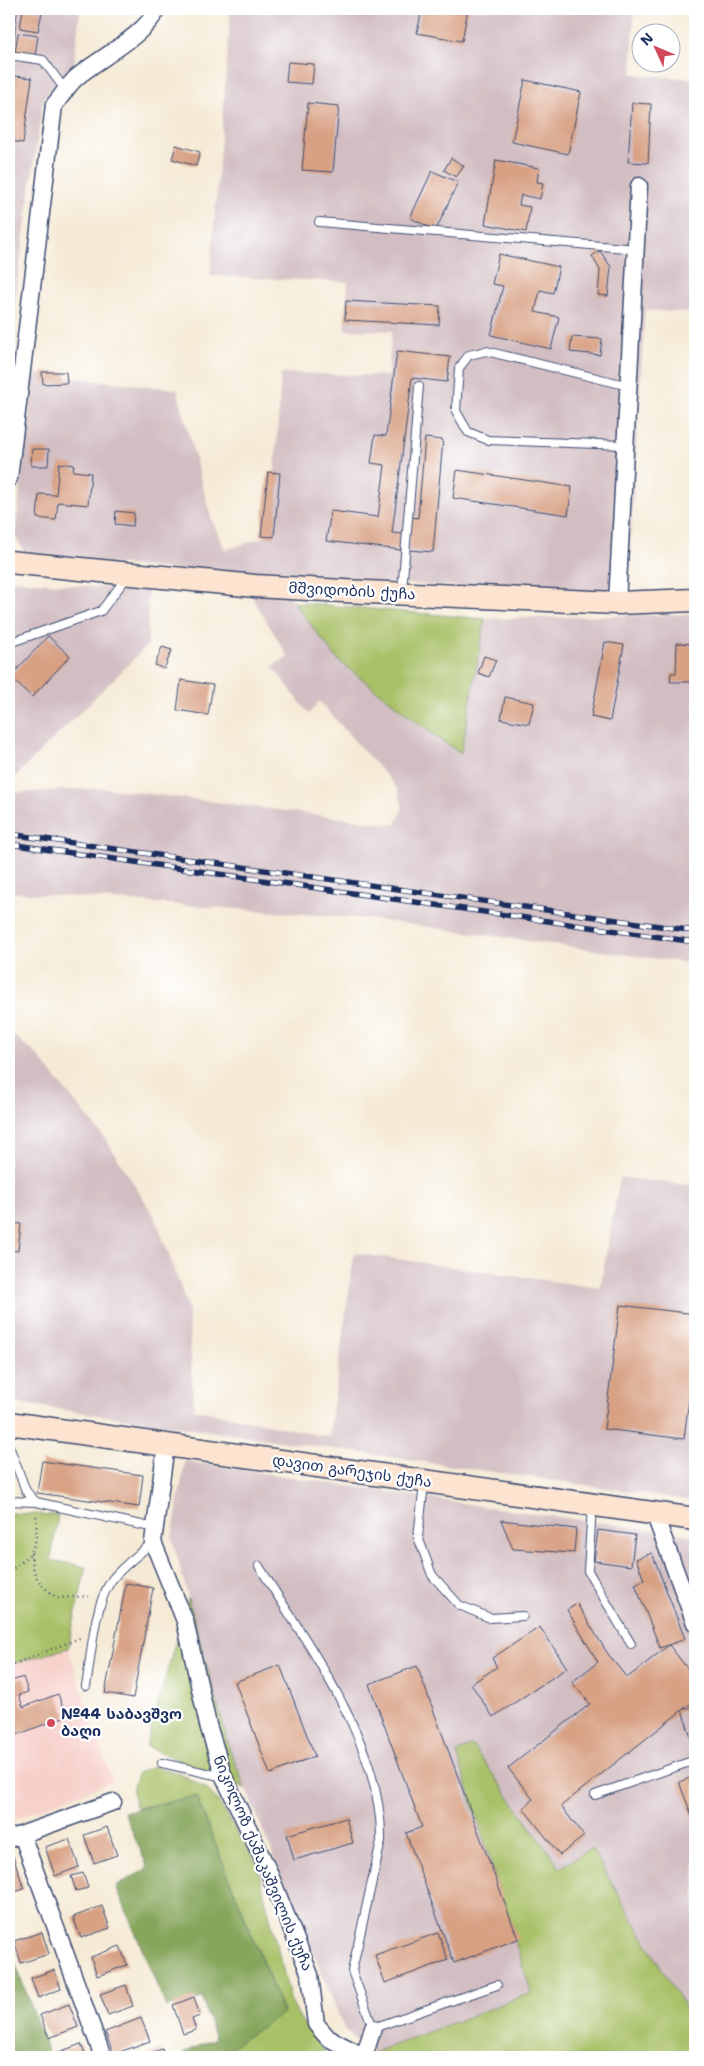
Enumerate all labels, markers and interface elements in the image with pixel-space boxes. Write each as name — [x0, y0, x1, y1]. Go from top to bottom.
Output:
north arrow — [632, 22, 682, 72]
text: N — [636, 29, 657, 49]
street label: მშვიდობის ქუჩა — [288, 578, 416, 604]
street label: დავით გარეჯის ქუჩა — [271, 1450, 433, 1492]
place label: №44 საბავშვო ბაღი — [61, 1704, 182, 1741]
marker: №44 საბავშვო ბაღი — [45, 1717, 57, 1729]
street label: ნიკოლოზ ქაშაკაშვილის ქუჩა — [208, 1752, 318, 1974]

